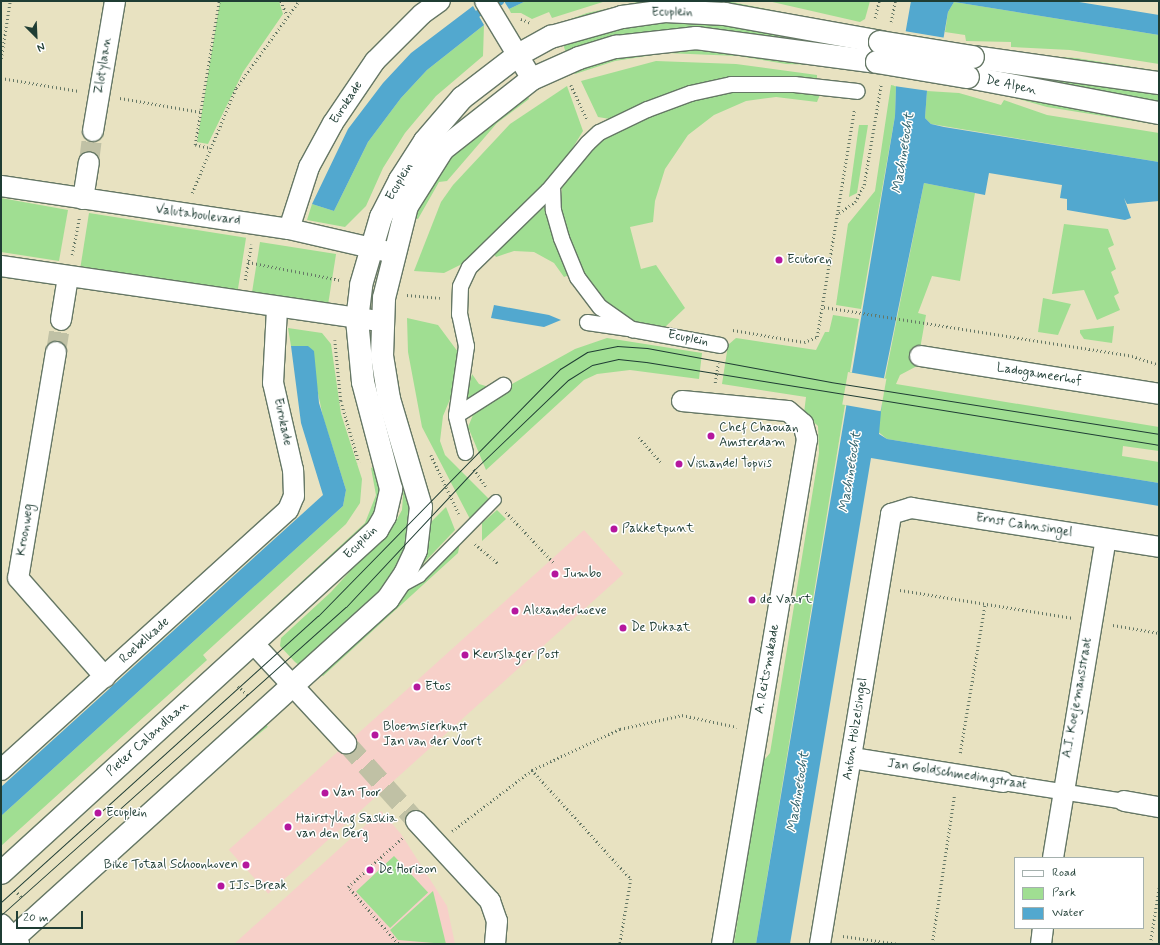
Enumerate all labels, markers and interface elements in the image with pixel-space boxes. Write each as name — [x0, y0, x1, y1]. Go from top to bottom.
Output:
street label: Ecuplein — [651, 5, 693, 21]
north arrow — [16, 16, 56, 56]
street label: Zlotylaan — [92, 36, 116, 96]
text: N — [35, 39, 47, 55]
street label: De Alpen — [984, 73, 1038, 99]
street label: Eurokade — [327, 79, 367, 127]
water label: Machinetocht — [888, 111, 918, 195]
street label: Ecuplein — [383, 160, 417, 204]
street label: Valutaboulevard — [155, 202, 241, 230]
place label: Ecutoren — [787, 252, 832, 268]
marker: Ecutoren — [774, 255, 784, 265]
street label: Ecuplein — [666, 327, 710, 351]
street label: Ladogameerhof — [995, 361, 1083, 389]
street label: Eurokade — [269, 397, 295, 447]
place label: Chef Chaouan Amsterdam — [719, 421, 799, 452]
water label: Machinetocht — [835, 430, 865, 514]
marker: Chef Chaouan Amsterdam — [706, 431, 716, 441]
place label: Vishandel Topvis — [687, 456, 773, 472]
marker: Vishandel Topvis — [674, 459, 684, 469]
street label: Kroonweg — [14, 503, 38, 557]
street label: Ernst Cahnsingel — [975, 511, 1073, 541]
place label: Pakketpunt — [622, 521, 694, 537]
street label: Ecuplein — [341, 523, 381, 563]
marker: Pakketpunt — [609, 524, 619, 534]
place label: Jumbo — [563, 566, 601, 582]
marker: Jumbo — [550, 569, 560, 579]
place label: de Vaart — [760, 592, 808, 608]
marker: de Vaart — [747, 595, 757, 605]
place label: Alexanderhoeve — [523, 603, 607, 619]
marker: Alexanderhoeve — [510, 606, 520, 616]
street label: Roebelkade — [117, 615, 173, 667]
place label: De Dukaat — [631, 620, 691, 636]
marker: De Dukaat — [618, 623, 628, 633]
street label: A. Reitsmakade — [752, 623, 784, 715]
street label: A.J. Koejemansstraat — [1060, 637, 1096, 759]
place label: Keurslager Post — [473, 647, 558, 663]
marker: Keurslager Post — [460, 650, 470, 660]
street label: Anton Hölzelsingel — [840, 677, 872, 781]
place label: Etos — [425, 679, 451, 695]
marker: Etos — [412, 682, 422, 692]
street label: Pieter Calandlaan — [103, 698, 193, 780]
place label: Bloemsierkunst Jan van der Voort — [383, 720, 483, 751]
marker: Bloemsierkunst Jan van der Voort — [370, 730, 380, 740]
water label: Machinetocht — [783, 750, 813, 834]
street label: Jan Goldschmedingstraat — [886, 756, 1028, 794]
place label: Van Toor — [333, 785, 380, 801]
marker: Van Toor — [320, 788, 330, 798]
place label: Ecuplein — [106, 805, 147, 821]
marker: Ecuplein — [93, 808, 103, 818]
place label: Hairstyling Saskia van den Berg — [296, 812, 396, 843]
marker: Hairstyling Saskia van den Berg — [283, 822, 293, 832]
place label: Bike Totaal Schoonhoven — [106, 857, 238, 873]
legend — [1014, 857, 1144, 929]
marker: Bike Totaal Schoonhoven — [241, 860, 251, 870]
place label: De Horizon — [378, 862, 437, 878]
marker: De Horizon — [365, 865, 375, 875]
text: Road — [1052, 865, 1076, 881]
place label: IJs-Break — [229, 878, 287, 894]
marker: IJs-Break — [216, 881, 226, 891]
text: Park — [1052, 885, 1076, 901]
scale bar — [18, 903, 85, 929]
text: Water — [1052, 905, 1084, 921]
text: 20 m — [23, 910, 49, 926]

